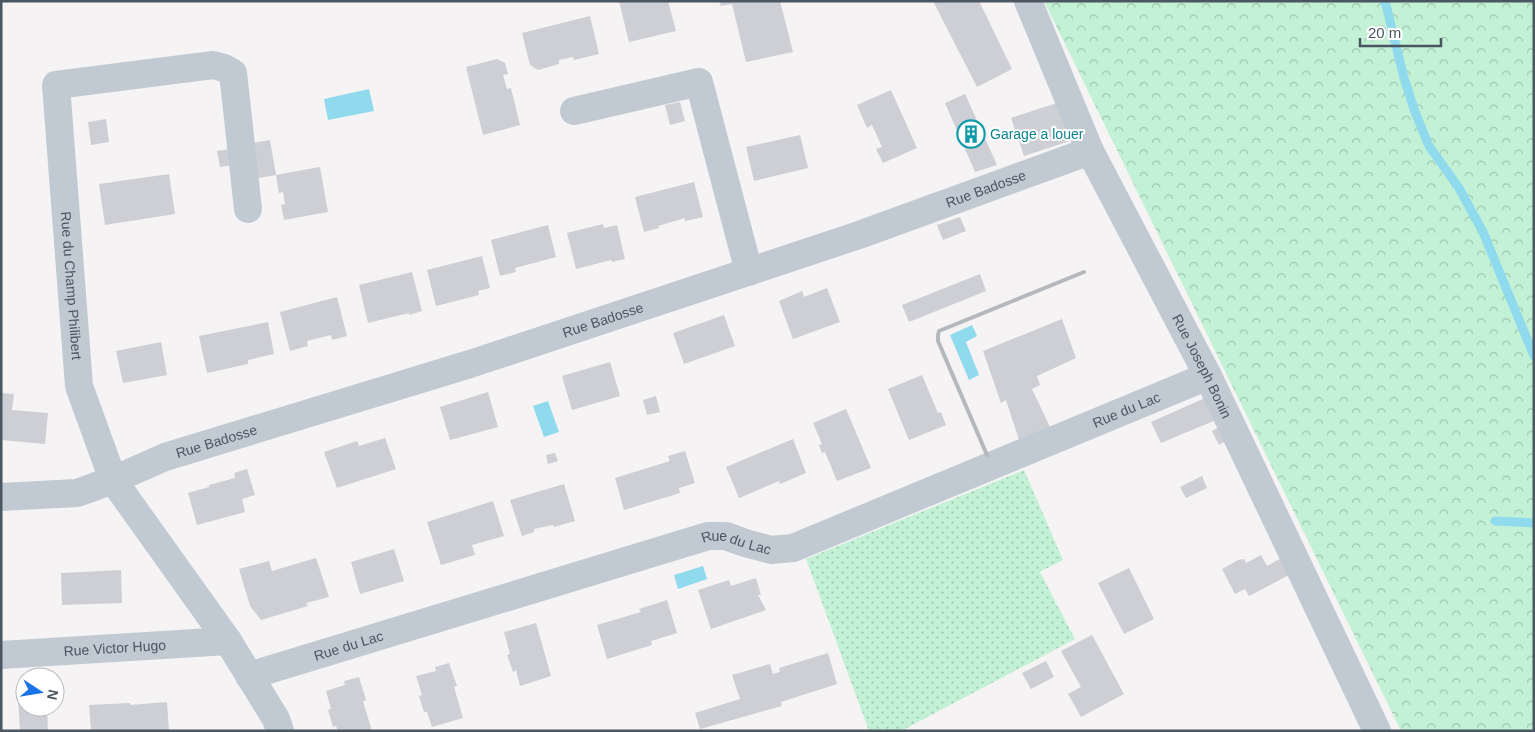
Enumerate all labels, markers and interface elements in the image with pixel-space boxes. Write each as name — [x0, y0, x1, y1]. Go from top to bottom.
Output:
scale bar — [1360, 15, 1441, 47]
text: 20 m — [1368, 24, 1401, 41]
building icon: Garage a louer — [956, 119, 986, 149]
place label: Garage a louer — [990, 126, 1084, 142]
street label: Rue Badosse — [944, 167, 1028, 211]
street label: Rue du Champ Philibert — [58, 211, 85, 361]
street label: Rue Badosse — [560, 299, 645, 341]
street label: Rue Joseph Bonin — [1169, 311, 1235, 421]
street label: Rue du Lac — [1090, 389, 1163, 431]
street label: Rue Badosse — [174, 421, 259, 461]
street label: Rue du Lac — [699, 527, 773, 558]
street label: Rue du Lac — [312, 628, 385, 664]
street label: Rue Victor Hugo — [63, 637, 167, 659]
north arrow — [15, 667, 65, 717]
text: N — [44, 688, 62, 701]

